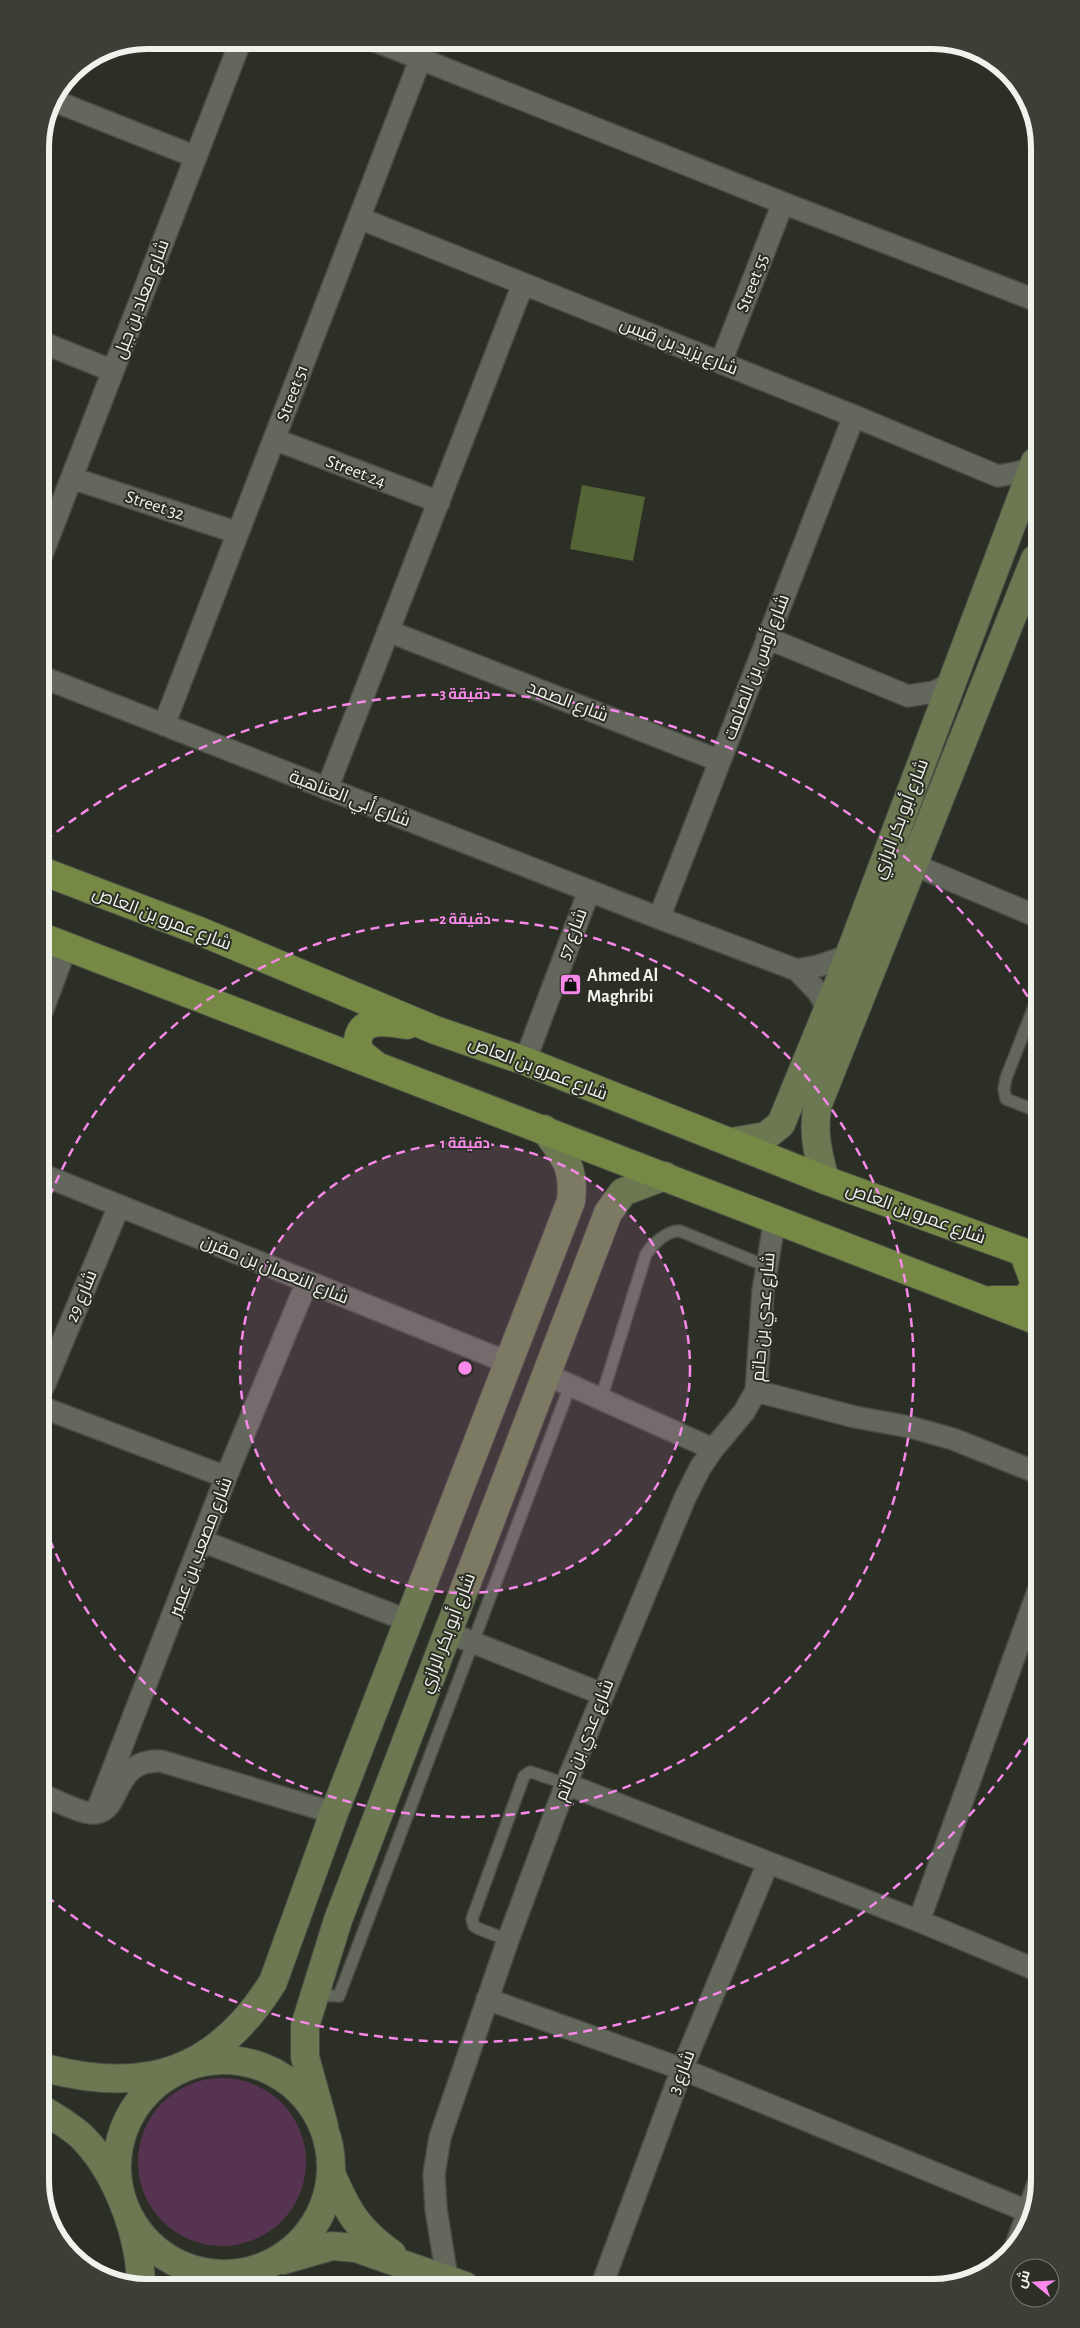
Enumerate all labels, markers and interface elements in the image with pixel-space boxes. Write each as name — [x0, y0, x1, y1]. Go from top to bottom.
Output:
street label: شارع معاد بن جبل — [110, 237, 175, 362]
street label: Street 55 — [734, 252, 772, 315]
street label: شارع يزيد بن قيس — [616, 314, 741, 381]
street label: Street 51 — [274, 363, 312, 424]
street label: Street 24 — [323, 452, 388, 492]
street label: Street 32 — [123, 488, 186, 524]
street label: شارع أوس بن الصامت — [718, 591, 795, 743]
street label: شارع الصمد — [524, 677, 611, 727]
text: 3 دقيقة — [439, 687, 491, 702]
street label: شارع أبو بكر الرازي — [867, 756, 936, 883]
street label: شارع أبي العتاهية — [285, 765, 414, 834]
street label: شارع عمرو بن العاص — [89, 883, 234, 956]
street label: شارع 57 — [554, 906, 593, 963]
text: 2 دقيقة — [439, 912, 491, 927]
place label: Ahmed Al Maghribi — [587, 967, 658, 1006]
shop icon: Ahmed Al Maghribi — [559, 973, 583, 997]
street label: شارع عمرو بن العاص — [465, 1033, 610, 1106]
text: 1 دقيقة — [440, 1136, 490, 1151]
street label: شارع عمرو بن العاص — [843, 1179, 988, 1249]
street label: شارع النعمان بن مقرن — [197, 1231, 351, 1310]
street label: شارع عدي بن حاتم — [748, 1252, 783, 1383]
street label: شارع 29 — [62, 1267, 103, 1326]
centre of rings — [456, 1359, 474, 1377]
street label: شارع مصعب بن عمير — [165, 1475, 238, 1621]
street label: شارع أبو بكر الرازي — [414, 1570, 483, 1697]
street label: شارع عدي بن حاتم — [551, 1677, 621, 1805]
street label: شارع 3 — [664, 2048, 700, 2097]
north arrow — [1010, 2258, 1060, 2308]
text: ش — [1012, 2268, 1034, 2290]

